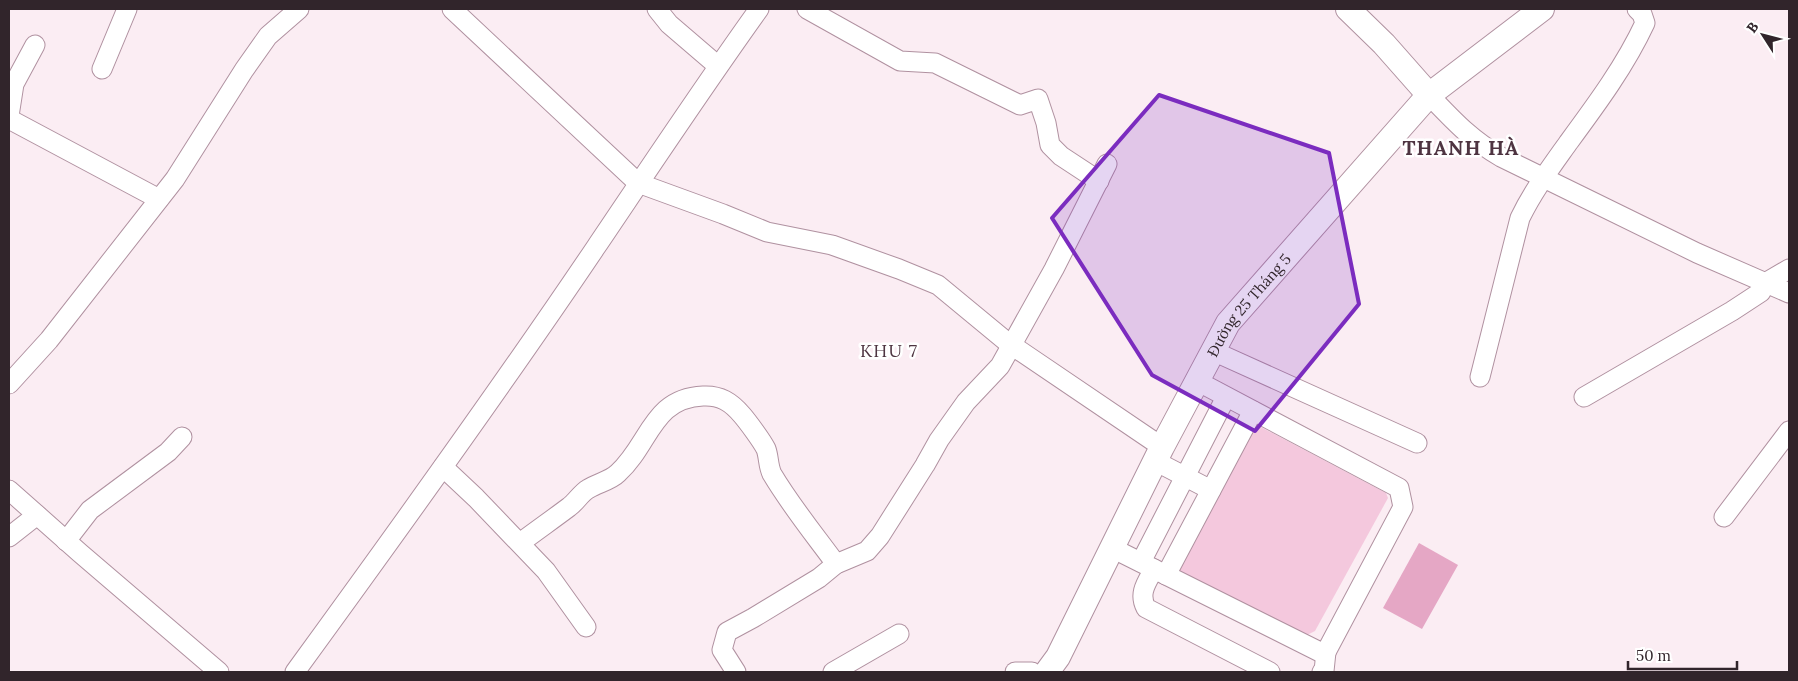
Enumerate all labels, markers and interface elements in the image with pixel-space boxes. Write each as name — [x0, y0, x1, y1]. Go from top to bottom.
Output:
north arrow — [1738, 10, 1788, 60]
text: B — [1742, 18, 1762, 36]
district label: THANH HÀ — [1403, 135, 1519, 160]
street label: Đường 25 Tháng 5 — [1202, 249, 1295, 360]
district label: KHU 7 — [860, 339, 918, 362]
scale bar — [1628, 638, 1737, 670]
text: 50 m — [1636, 646, 1671, 665]

